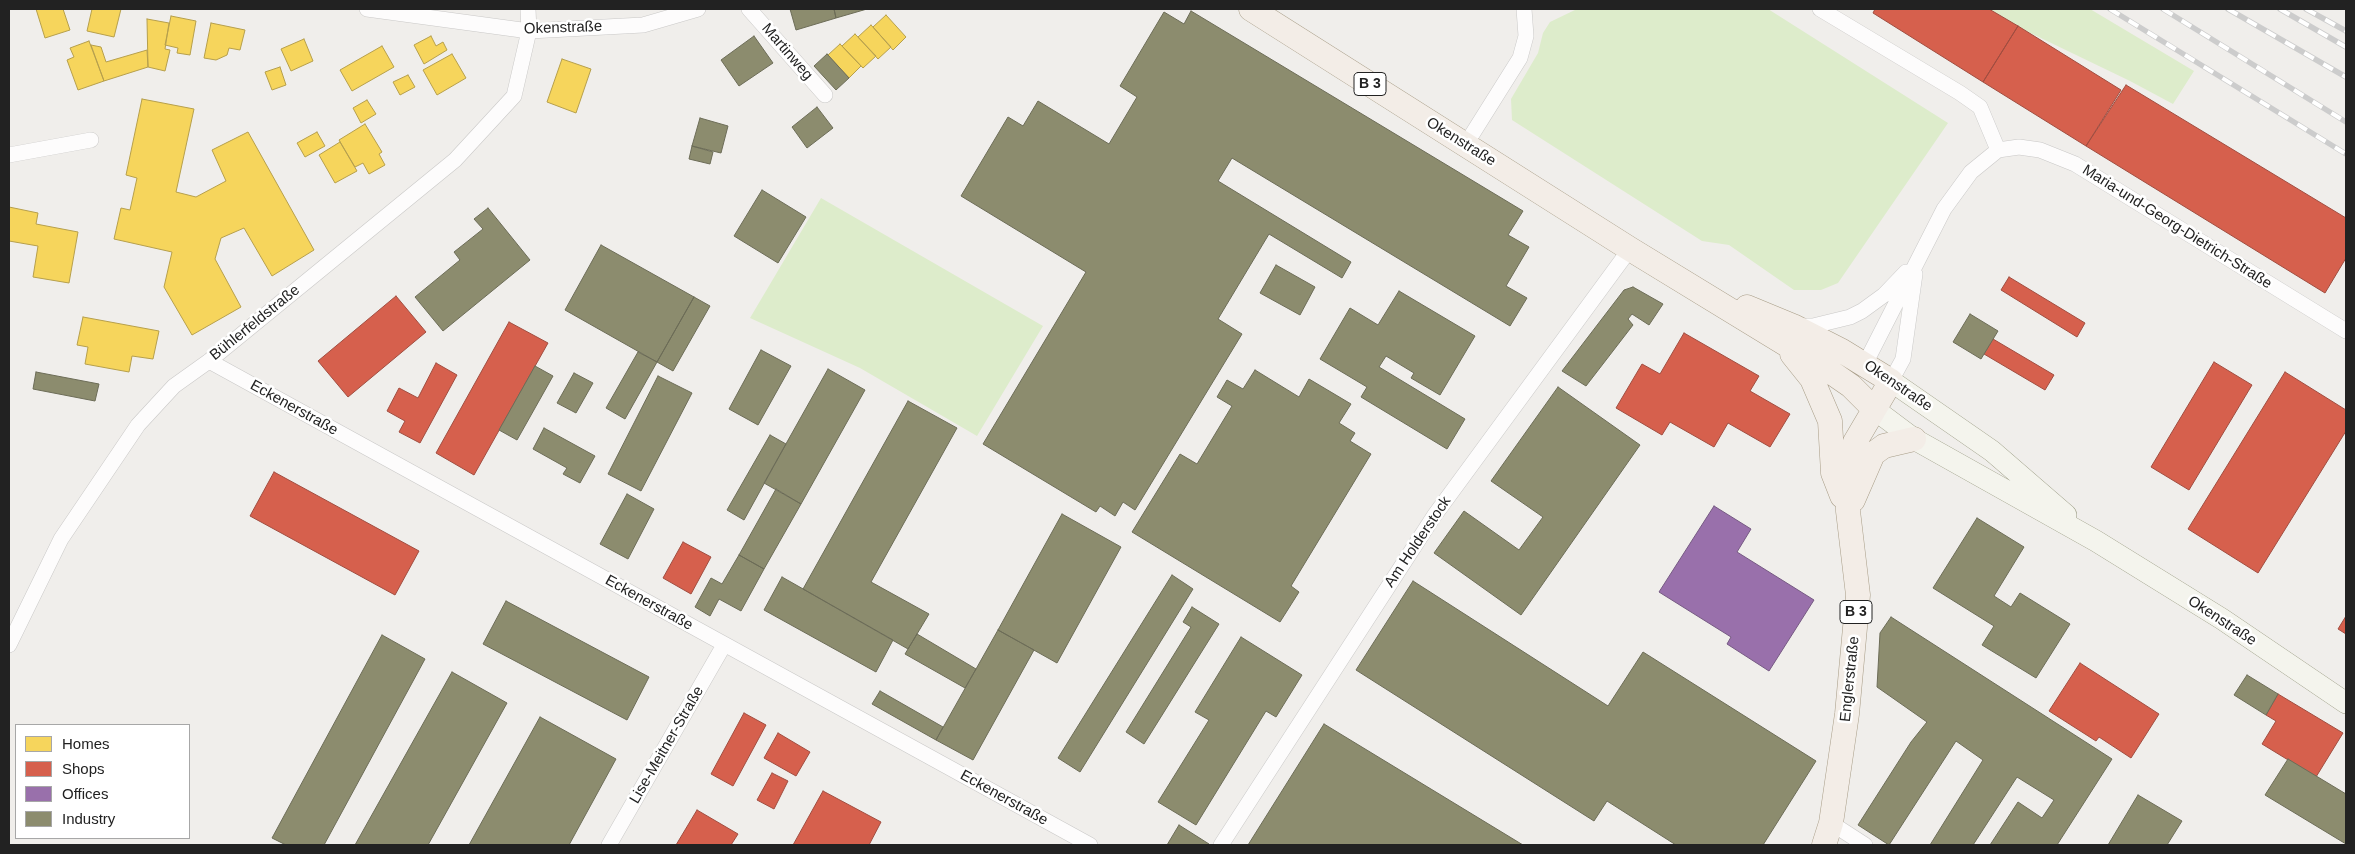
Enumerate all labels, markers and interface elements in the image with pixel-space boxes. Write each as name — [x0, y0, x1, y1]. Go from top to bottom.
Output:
street label: Okenstraße — [524, 18, 602, 38]
street label: Martinweg — [758, 20, 816, 84]
road number: B 3 — [1354, 72, 1386, 96]
street label: Okenstraße — [1423, 114, 1499, 170]
street label: Maria-und-Georg-Dietrich-Straße — [2079, 161, 2275, 293]
street label: Bühlerfeldstraße — [207, 281, 303, 365]
street label: Okenstraße — [1860, 357, 1936, 415]
street label: Eckenerstraße — [247, 376, 341, 440]
street label: Am Holderstock — [1381, 493, 1455, 591]
street label: Eckenerstraße — [602, 571, 696, 635]
street label: Okenstraße — [2184, 592, 2260, 650]
road number: B 3 — [1840, 600, 1872, 624]
street label: Englerstraße — [1837, 635, 1863, 723]
street label: Lise-Meitner-Straße — [626, 683, 708, 807]
legend — [15, 724, 190, 839]
text: Homes — [62, 735, 110, 752]
text: Shops — [62, 760, 105, 777]
street label: Eckenerstraße — [957, 766, 1051, 830]
text: Offices — [62, 785, 108, 802]
text: Industry — [62, 810, 115, 827]

